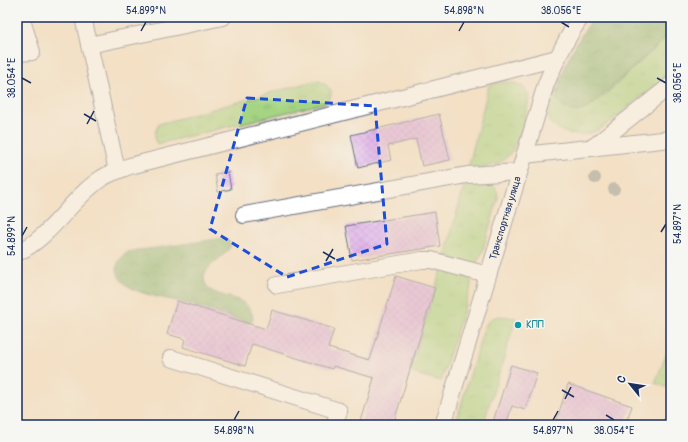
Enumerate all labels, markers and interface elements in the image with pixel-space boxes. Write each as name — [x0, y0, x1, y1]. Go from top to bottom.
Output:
text: 54.899°N — [126, 5, 166, 17]
text: 54.898°N — [444, 5, 484, 17]
text: 38.056°E — [541, 5, 581, 17]
text: 38.054°E — [6, 58, 18, 98]
text: 38.056°E — [672, 63, 684, 103]
street label: Транспортная улица — [487, 175, 524, 261]
text: 54.897°N — [672, 204, 684, 244]
text: 54.899°N — [6, 216, 18, 256]
place label: КПП — [526, 319, 544, 331]
marker: КПП — [513, 320, 523, 330]
north arrow — [610, 364, 650, 404]
text: С — [614, 373, 629, 385]
text: 54.898°N — [214, 425, 254, 437]
text: 54.897°N — [533, 425, 573, 437]
text: 38.054°E — [594, 425, 634, 437]

